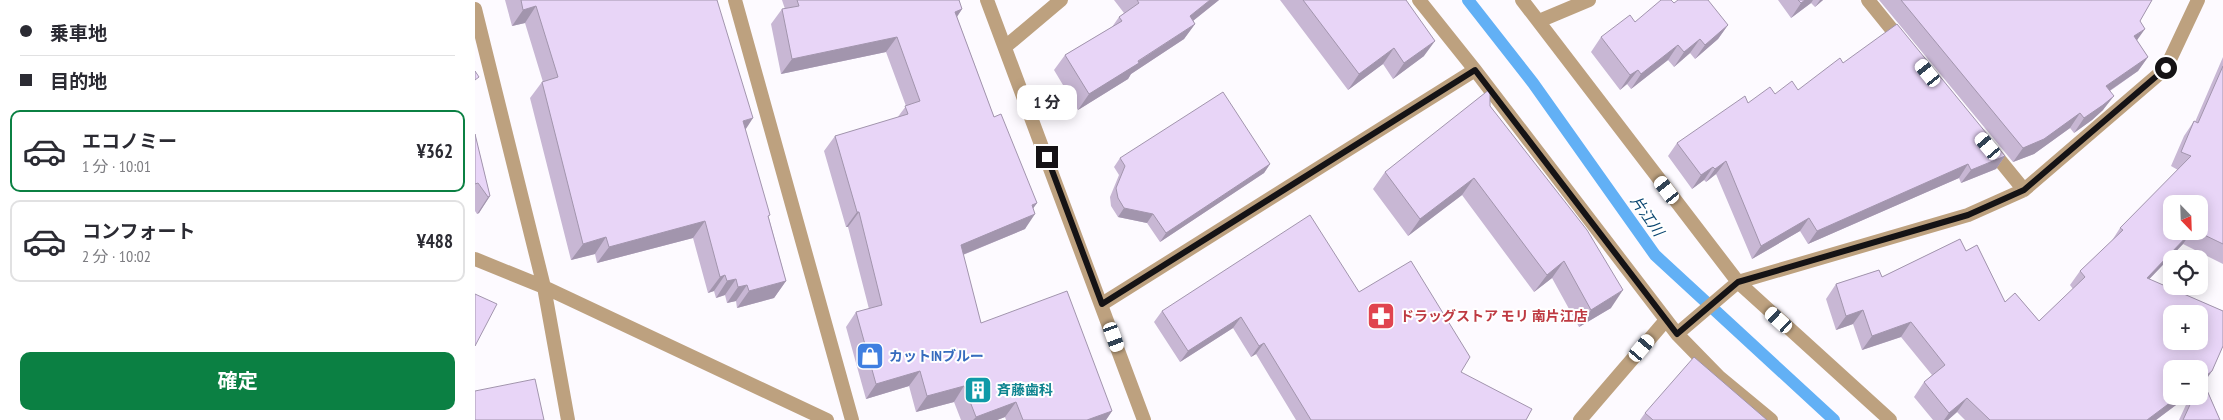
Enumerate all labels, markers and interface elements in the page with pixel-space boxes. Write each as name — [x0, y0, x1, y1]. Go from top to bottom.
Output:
text: 乗車地 — [50, 21, 107, 45]
car — [1912, 57, 1943, 89]
route start — [2155, 57, 2177, 79]
text: 目的地 — [50, 69, 107, 93]
callout: 1 分 — [1017, 84, 1077, 120]
text: 1 分 — [1034, 92, 1060, 112]
icon: car — [22, 129, 67, 174]
text: エコノミー — [82, 129, 177, 153]
car — [1972, 130, 2003, 162]
text: ¥362 — [417, 139, 453, 163]
route end — [1036, 146, 1058, 168]
text: 1 分 · 10:01 — [82, 156, 151, 176]
car — [1651, 174, 1682, 206]
water label: 片江川 — [1627, 192, 1669, 241]
north arrow — [2163, 195, 2207, 240]
map controls — [2163, 195, 2208, 405]
icon: car — [22, 219, 67, 264]
text: コンフォート — [82, 219, 195, 243]
text: ¥488 — [417, 229, 453, 253]
text: 2 分 · 10:02 — [82, 246, 151, 266]
button: locate — [2163, 250, 2208, 295]
pharmacy icon: ドラッグストア モリ 南片江店 — [1366, 301, 1396, 331]
car — [1762, 304, 1795, 336]
button: + — [2163, 305, 2208, 350]
place label: ドラッグストア モリ 南片江店 — [1400, 307, 1588, 325]
car — [1101, 320, 1126, 354]
car — [1626, 332, 1657, 364]
shop icon: カットINブルー — [855, 341, 885, 371]
place label: カットINブルー — [889, 347, 984, 365]
button: 確定 — [20, 352, 455, 410]
button: − — [2163, 360, 2208, 405]
building icon: 斉藤歯科 — [963, 375, 993, 405]
place label: 斉藤歯科 — [997, 381, 1053, 399]

